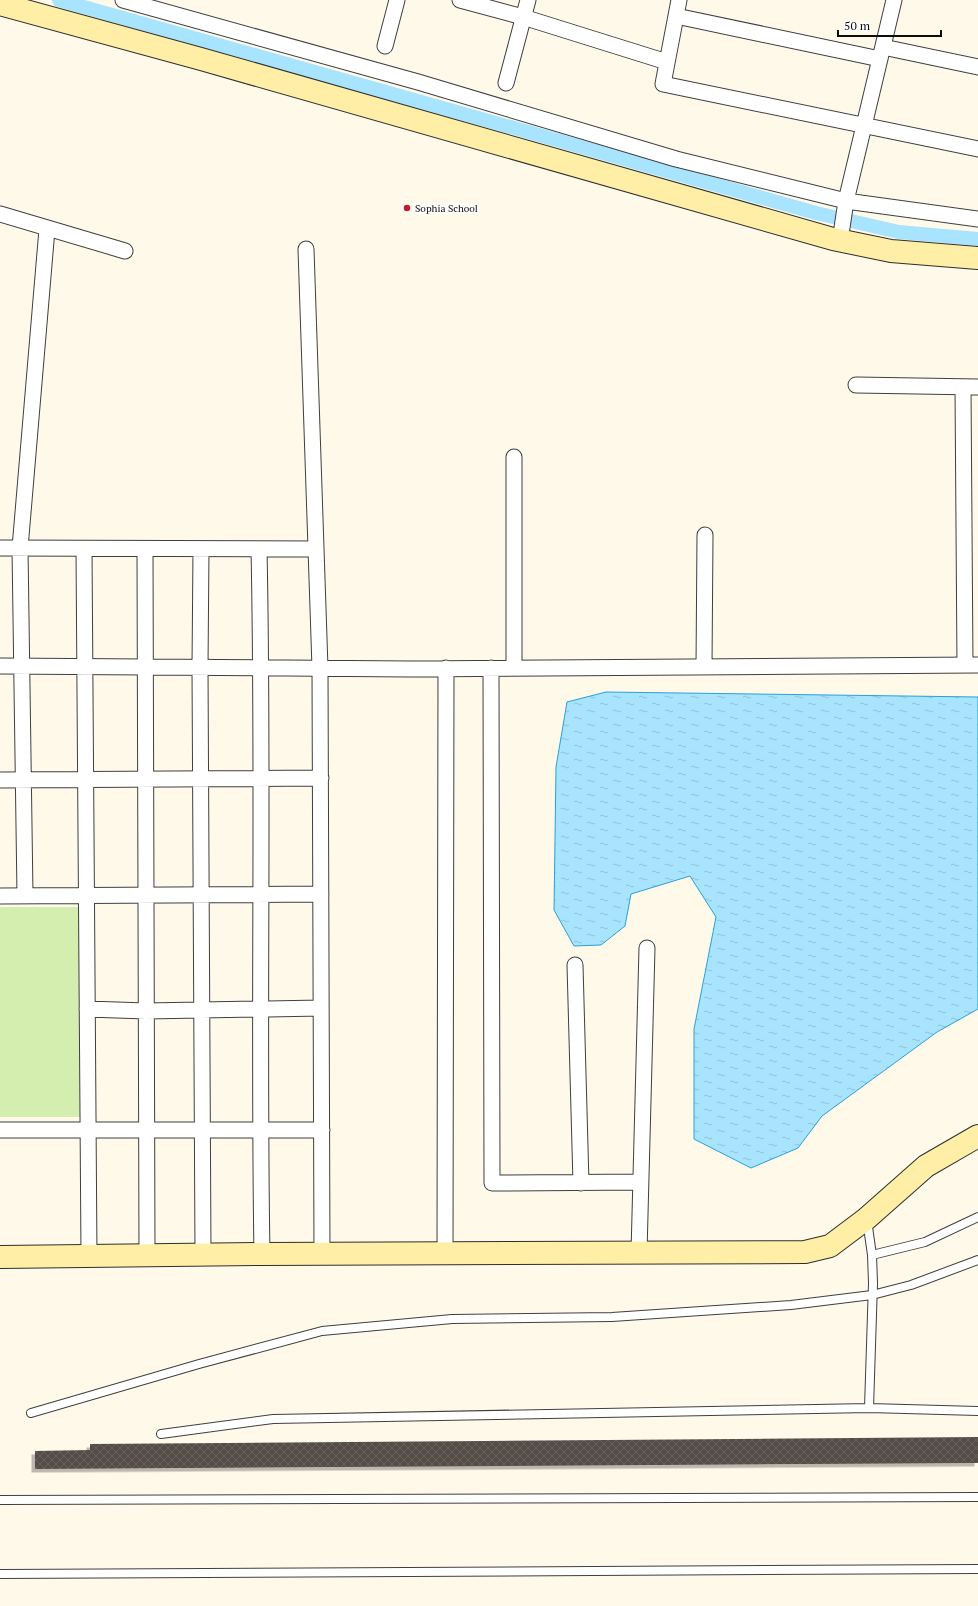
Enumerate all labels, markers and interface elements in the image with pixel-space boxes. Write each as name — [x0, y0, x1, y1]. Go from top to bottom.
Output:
scale bar — [838, 12, 941, 38]
text: 50 m — [844, 18, 871, 33]
place label: Sophia School — [415, 202, 478, 215]
marker: Sophia School — [402, 203, 412, 213]

